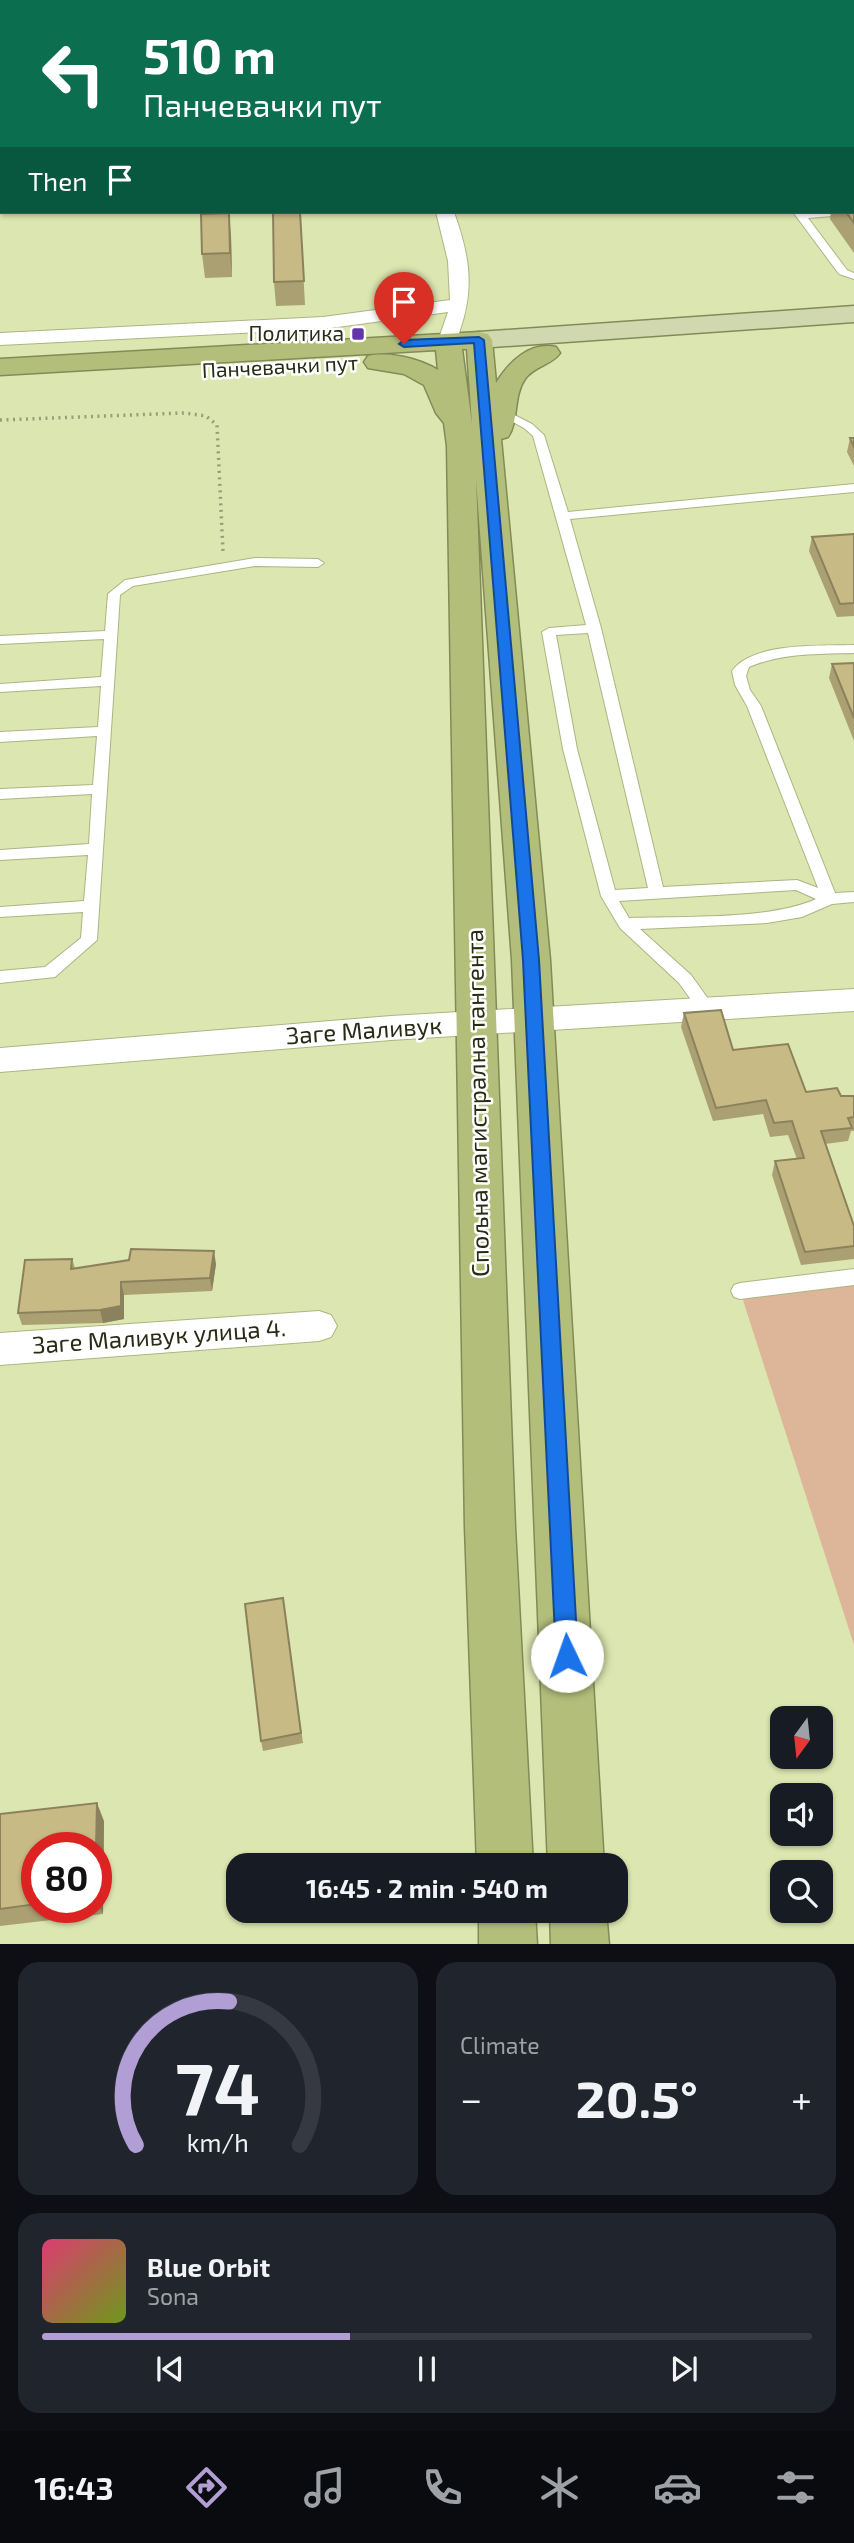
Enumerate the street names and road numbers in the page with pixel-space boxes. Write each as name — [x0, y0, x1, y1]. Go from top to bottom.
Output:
street label: Панчевачки пут — [201, 349, 359, 383]
street label: Спољна магистрална тангента — [459, 929, 494, 1277]
street label: Заге Маливук — [285, 1010, 443, 1050]
street label: Заге Маливук улица 4. — [31, 1312, 287, 1360]

